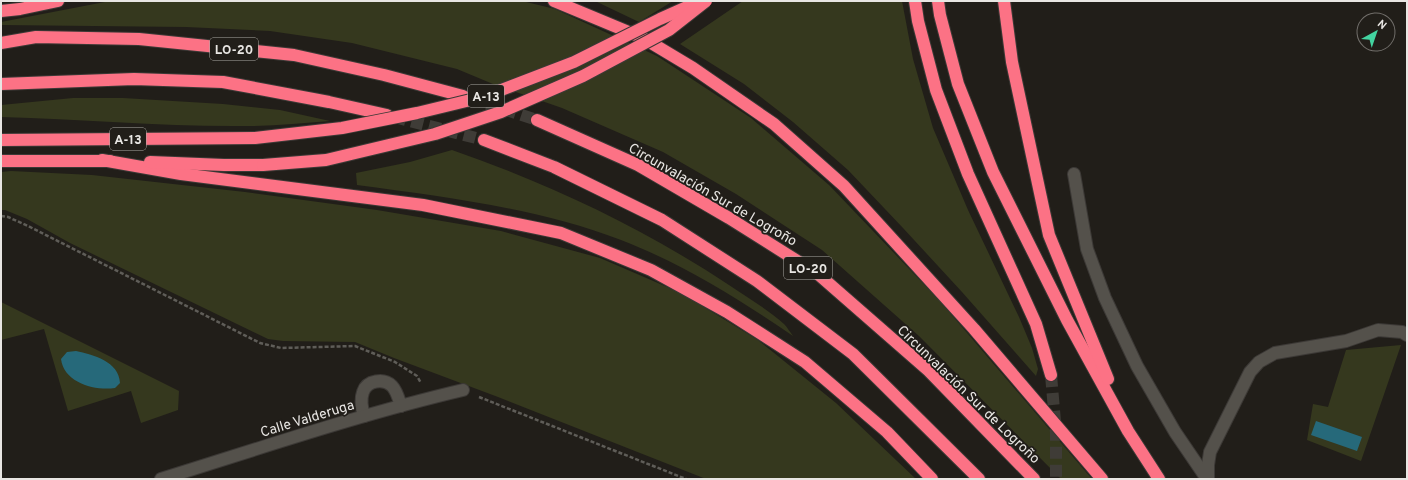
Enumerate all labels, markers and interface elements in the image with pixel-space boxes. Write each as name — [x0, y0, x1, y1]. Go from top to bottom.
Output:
north arrow — [1356, 12, 1396, 52]
text: N — [1374, 17, 1389, 33]
road number: LO-20 — [210, 38, 258, 60]
road number: A-13 — [468, 85, 504, 107]
road number: A-13 — [110, 128, 146, 150]
street label: Circunvalación Sur de Logroño — [625, 140, 800, 251]
road number: LO-20 — [784, 257, 832, 279]
street label: Circunvalación Sur de Logroño — [893, 322, 1043, 468]
street label: Calle Valderuga — [258, 397, 356, 442]

